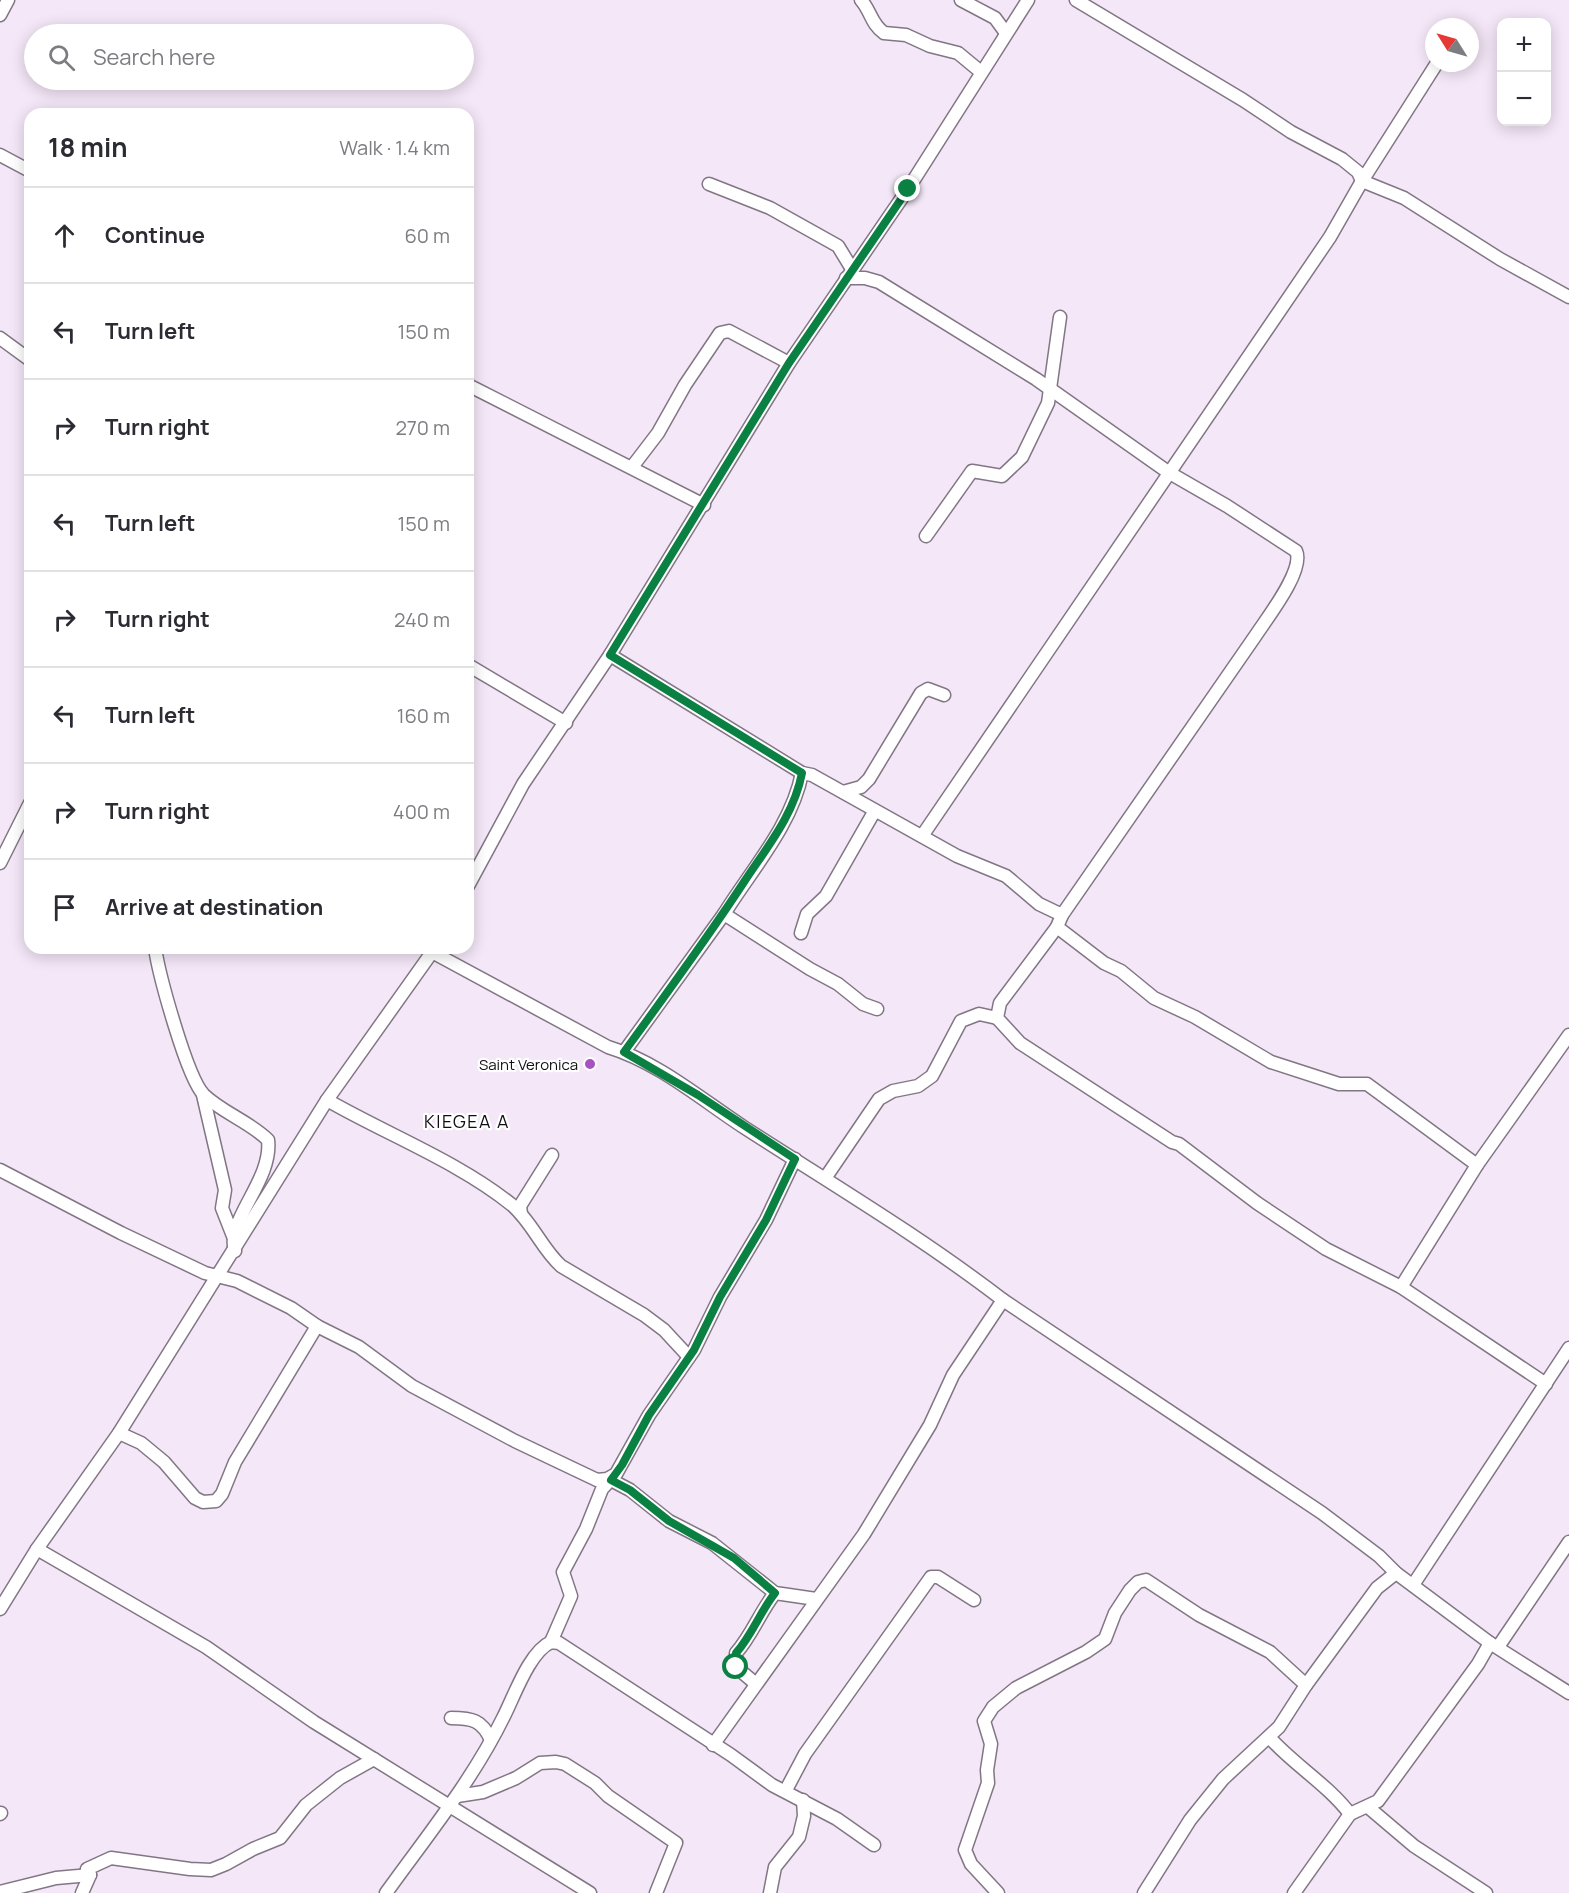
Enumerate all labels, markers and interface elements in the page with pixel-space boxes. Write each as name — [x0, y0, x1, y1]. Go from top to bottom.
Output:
north arrow — [1425, 18, 1479, 72]
map controls — [1497, 18, 1551, 126]
button: + — [1497, 18, 1551, 72]
search box — [24, 24, 474, 90]
icon: search — [45, 41, 78, 74]
text: Search here — [93, 42, 215, 72]
button: − — [1497, 72, 1551, 126]
text: 18 min — [48, 129, 127, 165]
text: Walk · 1.4 km — [339, 134, 450, 161]
route end — [894, 175, 920, 201]
icon: ahead — [48, 219, 81, 252]
text: Continue — [105, 220, 205, 250]
text: 60 m — [404, 222, 450, 249]
icon: left — [48, 315, 81, 348]
text: Turn left — [105, 316, 195, 346]
text: 150 m — [397, 318, 450, 345]
icon: right — [48, 411, 81, 444]
text: Turn right — [105, 412, 210, 442]
text: 270 m — [395, 414, 450, 441]
icon: left — [48, 507, 81, 540]
text: Turn left — [105, 508, 195, 538]
text: 150 m — [397, 510, 450, 537]
icon: right — [48, 603, 81, 636]
text: Turn right — [105, 604, 210, 634]
text: 240 m — [394, 606, 450, 633]
icon: left — [48, 699, 81, 732]
text: Turn left — [105, 700, 195, 730]
text: 160 m — [397, 702, 450, 729]
icon: right — [48, 795, 81, 828]
text: Turn right — [105, 796, 210, 826]
text: 400 m — [393, 798, 450, 825]
icon: arrive — [48, 891, 81, 924]
text: Arrive at destination — [105, 892, 323, 922]
place label: Saint Veronica — [479, 1054, 578, 1075]
marker: Saint Veronica — [583, 1057, 597, 1071]
district label: KIEGEA A — [424, 1109, 510, 1133]
route start — [722, 1653, 748, 1679]

